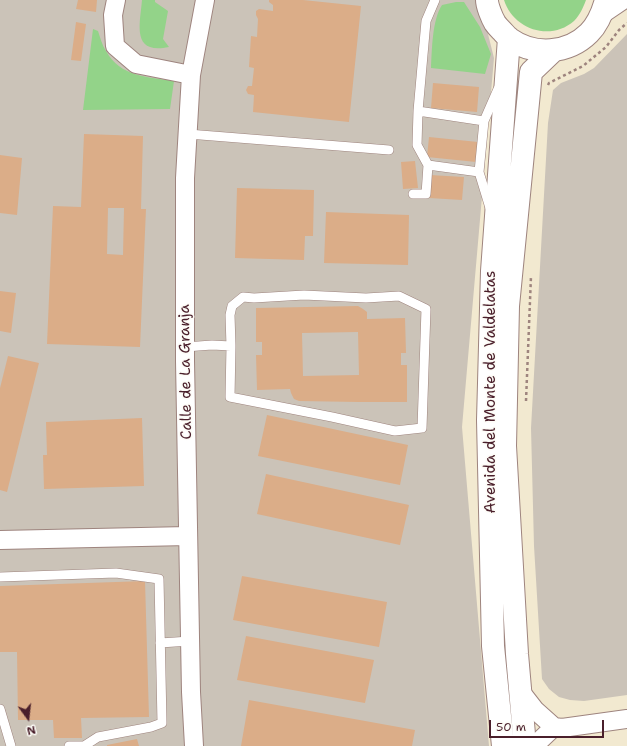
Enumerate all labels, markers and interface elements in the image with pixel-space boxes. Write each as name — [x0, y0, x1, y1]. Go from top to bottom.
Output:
street label: Avenida del Monte de Valdelatas — [482, 270, 500, 514]
street label: Calle de La Granja — [176, 304, 196, 440]
north arrow — [8, 698, 48, 738]
scale bar — [491, 712, 606, 738]
text: 50 m — [496, 719, 526, 735]
text: N — [25, 722, 37, 738]

